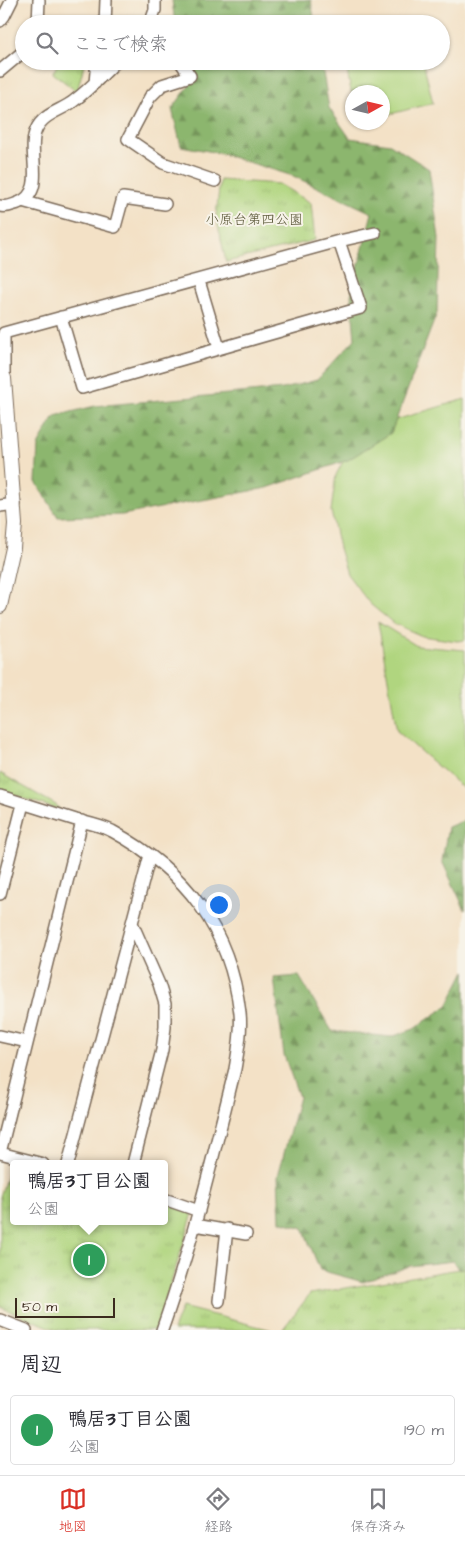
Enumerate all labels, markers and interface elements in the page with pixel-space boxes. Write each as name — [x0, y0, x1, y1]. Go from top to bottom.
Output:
search box — [15, 15, 450, 70]
icon: search — [33, 29, 61, 57]
text: ここで検索 — [73, 31, 168, 58]
north arrow — [345, 85, 390, 130]
park label: 小原台第四公園 — [205, 210, 303, 230]
your location — [206, 892, 232, 918]
popup — [10, 1160, 168, 1225]
text: 鴨居3丁目公園 — [27, 1168, 151, 1195]
text: 公園 — [27, 1198, 59, 1220]
pin: 1 — [73, 1241, 105, 1279]
scale bar — [15, 1295, 115, 1318]
text: 50 m — [22, 1297, 57, 1317]
text: 周辺 — [20, 1350, 62, 1379]
text: 鴨居3丁目公園 — [68, 1406, 192, 1433]
text: 1 — [36, 1419, 38, 1441]
text: 190 m — [404, 1419, 444, 1441]
text: 公園 — [68, 1436, 100, 1458]
tab: 地図 — [59, 1485, 87, 1537]
tab: 経路 — [204, 1485, 232, 1537]
tab: 保存済み — [350, 1485, 406, 1537]

